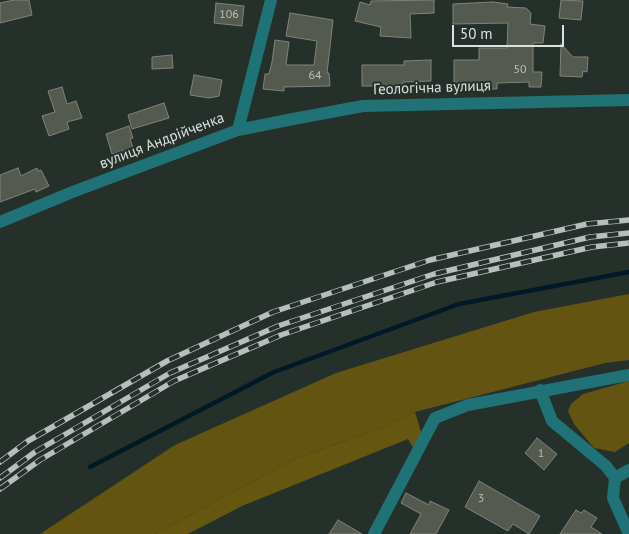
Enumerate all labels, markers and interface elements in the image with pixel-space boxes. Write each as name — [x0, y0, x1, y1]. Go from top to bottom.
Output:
house number: 106 — [219, 8, 239, 22]
scale bar — [454, 15, 566, 47]
text: 50 m — [460, 24, 493, 43]
house number: 50 — [513, 63, 527, 77]
house number: 64 — [308, 69, 322, 83]
street label: Геологічна вулиця — [373, 77, 491, 99]
street label: вулиця Андрійченка — [97, 109, 227, 173]
house number: 1 — [538, 447, 544, 461]
house number: 3 — [478, 492, 484, 506]

